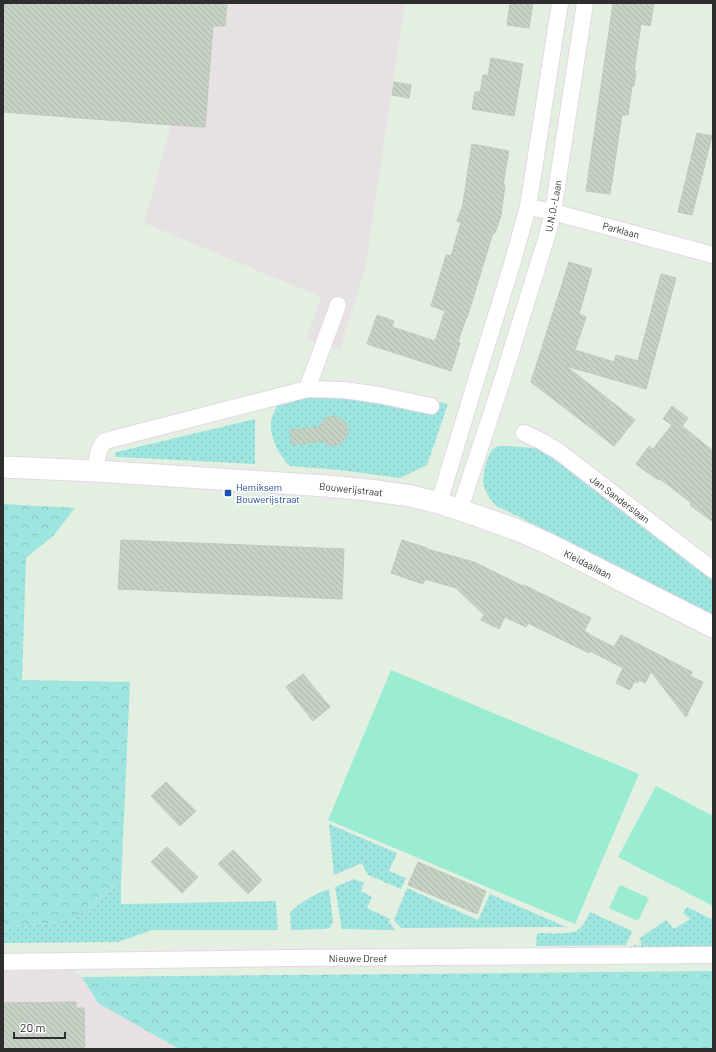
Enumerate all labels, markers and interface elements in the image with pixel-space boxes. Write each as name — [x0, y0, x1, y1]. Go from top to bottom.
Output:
street label: U.N.O.-Laan — [542, 179, 564, 233]
street label: Parklaan — [601, 219, 641, 241]
street label: Jan Sanderslaan — [588, 473, 652, 525]
street label: Bouwerijstraat — [319, 480, 384, 498]
place label: Hemiksem Bouwerijstraat — [236, 481, 300, 505]
marker: Hemiksem Bouwerijstraat — [223, 488, 233, 498]
street label: Kleidaallaan — [562, 547, 614, 581]
street label: Nieuwe Dreef — [329, 952, 388, 964]
scale bar — [14, 1014, 65, 1040]
text: 20 m — [20, 1020, 46, 1034]

